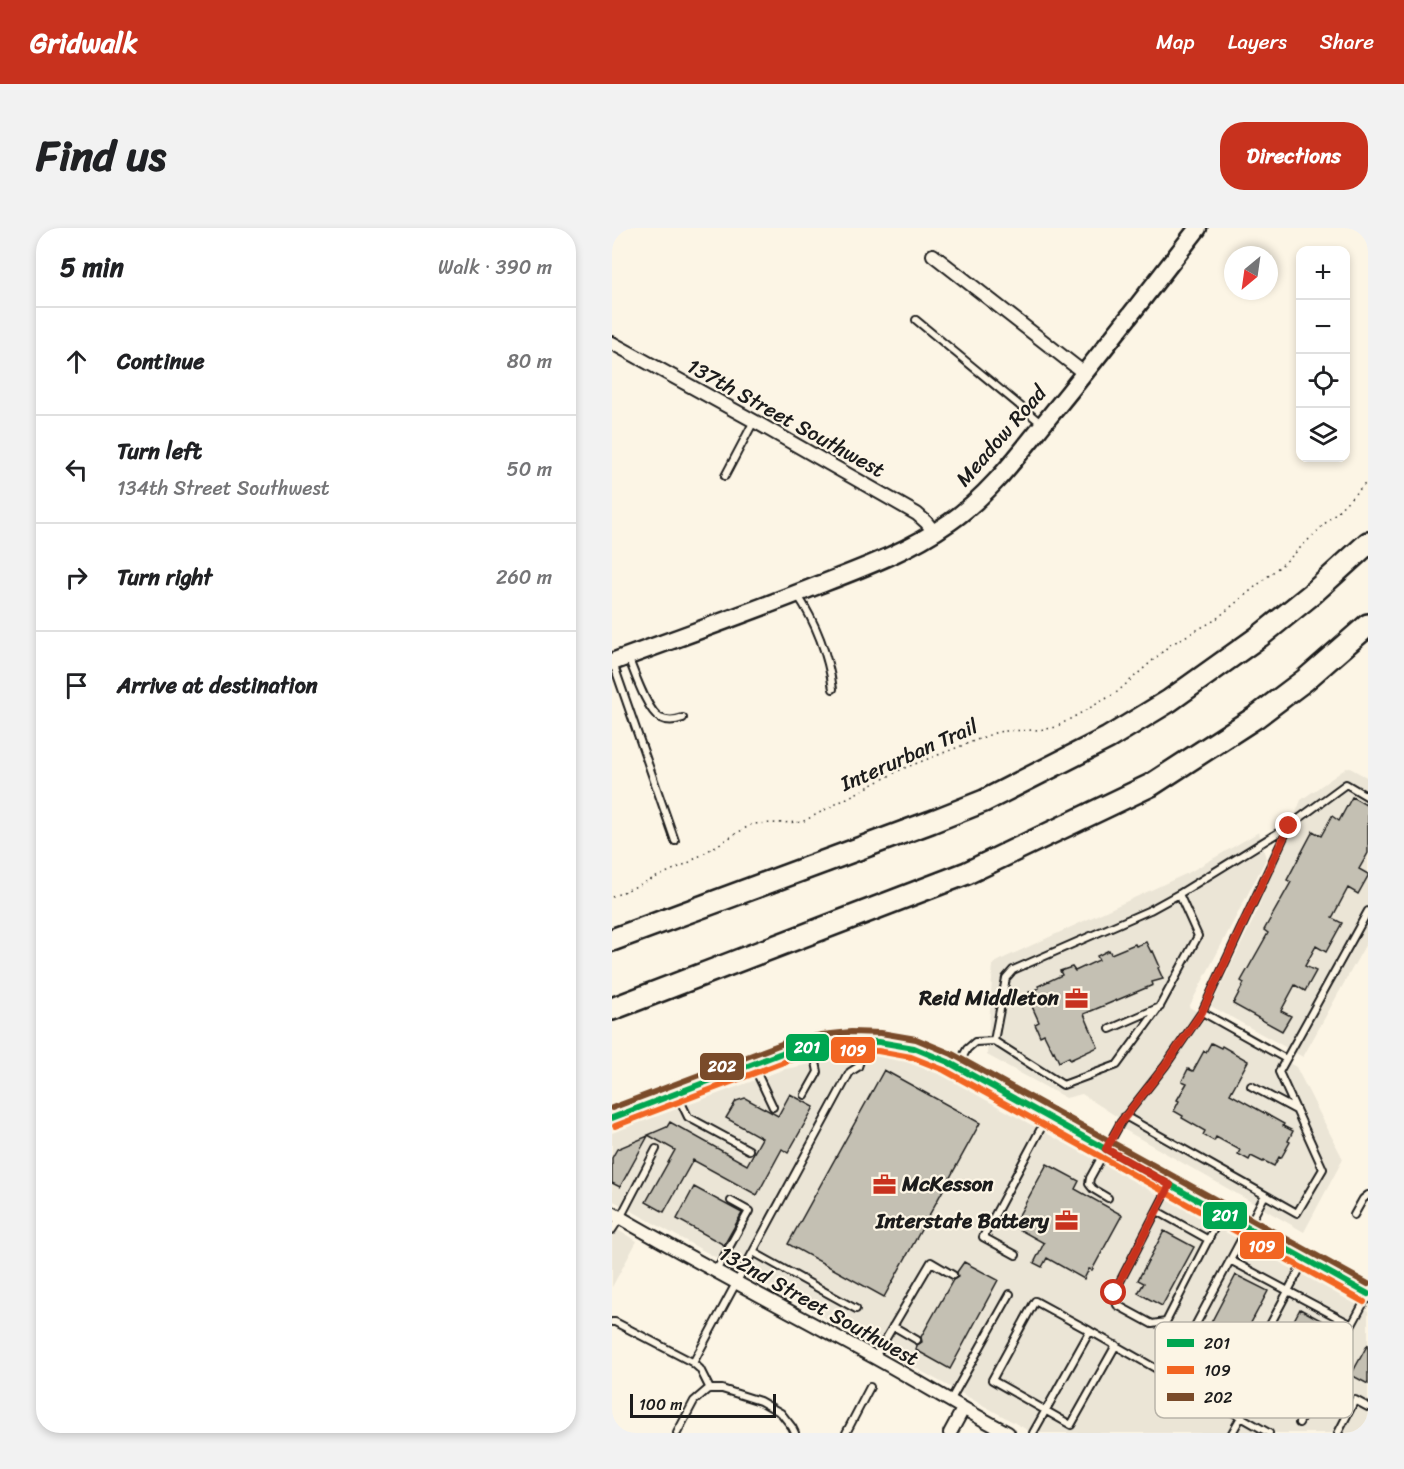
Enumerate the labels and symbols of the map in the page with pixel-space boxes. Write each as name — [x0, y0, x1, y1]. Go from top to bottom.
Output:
north arrow — [1224, 246, 1278, 300]
street label: 137th Street Southwest — [680, 348, 892, 488]
street label: Meadow Road — [946, 375, 1058, 496]
street label: Interurban Trail — [833, 707, 985, 803]
route end — [1275, 812, 1301, 838]
place label: Reid Middleton — [918, 979, 1060, 1017]
office icon: Reid Middleton — [1064, 985, 1090, 1011]
line badge: 201 — [785, 1033, 830, 1062]
text: 201 — [793, 1033, 820, 1062]
line badge: 109 — [830, 1036, 876, 1064]
text: 109 — [840, 1036, 867, 1065]
line badge: 202 — [699, 1052, 745, 1081]
text: 202 — [707, 1052, 737, 1081]
place label: McKesson — [901, 1165, 994, 1203]
office icon: McKesson — [871, 1171, 897, 1197]
line badge: 201 — [1202, 1201, 1248, 1230]
text: 201 — [1211, 1201, 1238, 1230]
place label: Interstate Battery — [875, 1202, 1050, 1240]
office icon: Interstate Battery — [1054, 1208, 1080, 1234]
line badge: 109 — [1239, 1231, 1285, 1260]
text: 109 — [1249, 1232, 1276, 1261]
street label: 132nd Street Southwest — [712, 1235, 926, 1377]
route start — [1100, 1279, 1126, 1305]
legend — [1155, 1322, 1353, 1418]
text: 201 — [1204, 1329, 1230, 1358]
text: 109 — [1204, 1356, 1231, 1385]
text: 202 — [1204, 1383, 1233, 1412]
scale bar — [630, 1391, 776, 1418]

